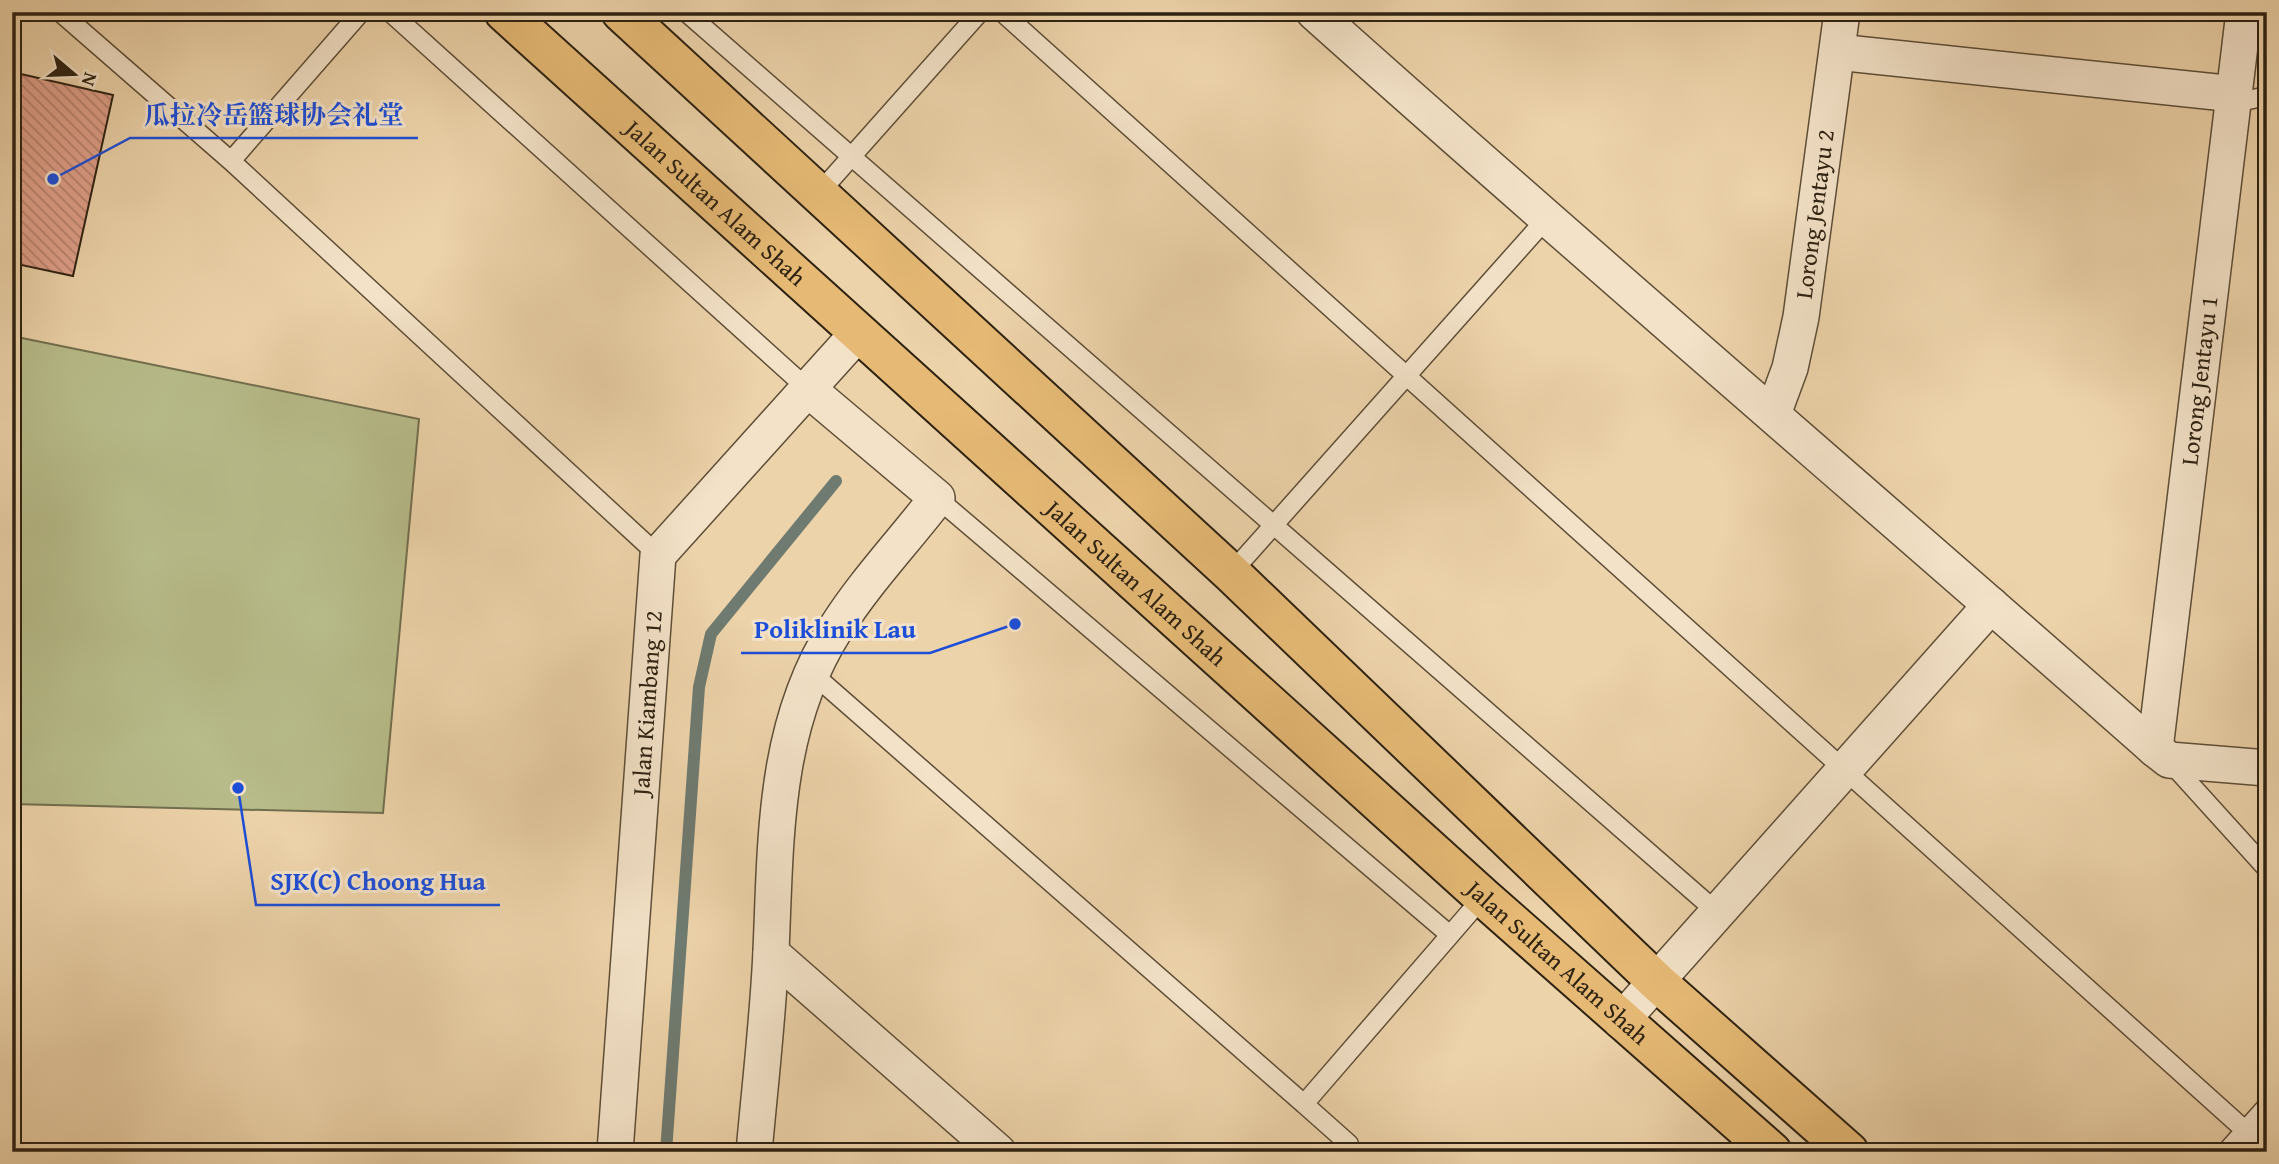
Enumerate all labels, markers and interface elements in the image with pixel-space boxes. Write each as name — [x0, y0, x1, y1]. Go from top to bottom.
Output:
north arrow — [38, 38, 108, 108]
text: N — [75, 69, 105, 90]
callout: 瓜拉冷岳篮球协会礼堂 — [130, 91, 418, 138]
text: 瓜拉冷岳篮球协会礼堂 — [144, 95, 404, 134]
street label: Jalan Sultan Alam Shah — [615, 109, 814, 294]
street label: Lorong Jentayu 2 — [1786, 127, 1843, 301]
street label: Lorong Jentayu 1 — [2171, 294, 2227, 467]
street label: Jalan Sultan Alam Shah — [1036, 490, 1235, 675]
callout: Poliklinik Lau — [741, 606, 930, 653]
street label: Jalan Kiambang 12 — [623, 609, 671, 800]
text: Poliklinik Lau — [754, 609, 916, 648]
callout: SJK(C) Choong Hua — [256, 858, 500, 905]
text: SJK(C) Choong Hua — [270, 861, 487, 900]
street label: Jalan Sultan Alam Shah — [1456, 870, 1657, 1053]

